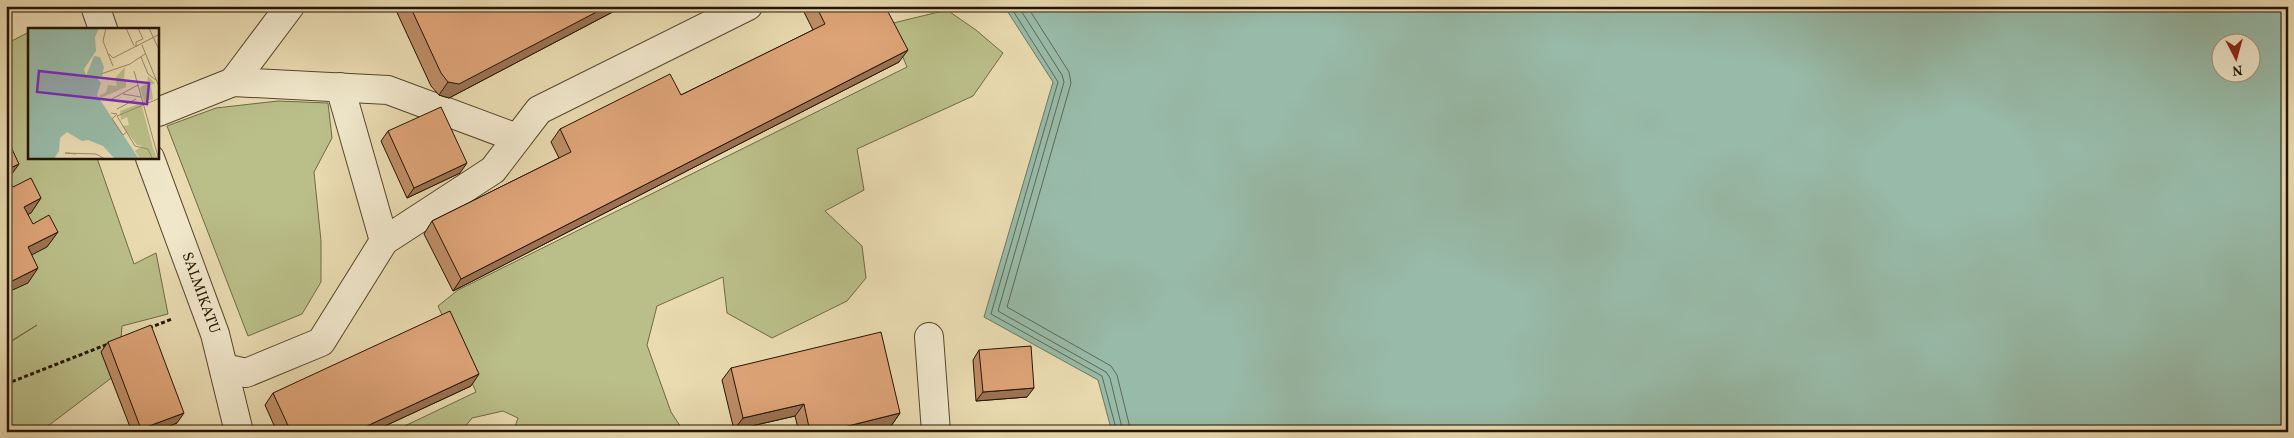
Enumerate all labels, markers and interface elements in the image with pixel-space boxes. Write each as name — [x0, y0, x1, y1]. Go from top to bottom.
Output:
inset map — [28, 28, 159, 159]
north arrow — [2212, 32, 2262, 82]
text: N — [2231, 59, 2243, 79]
street label: SALMIKATU — [176, 249, 224, 337]

